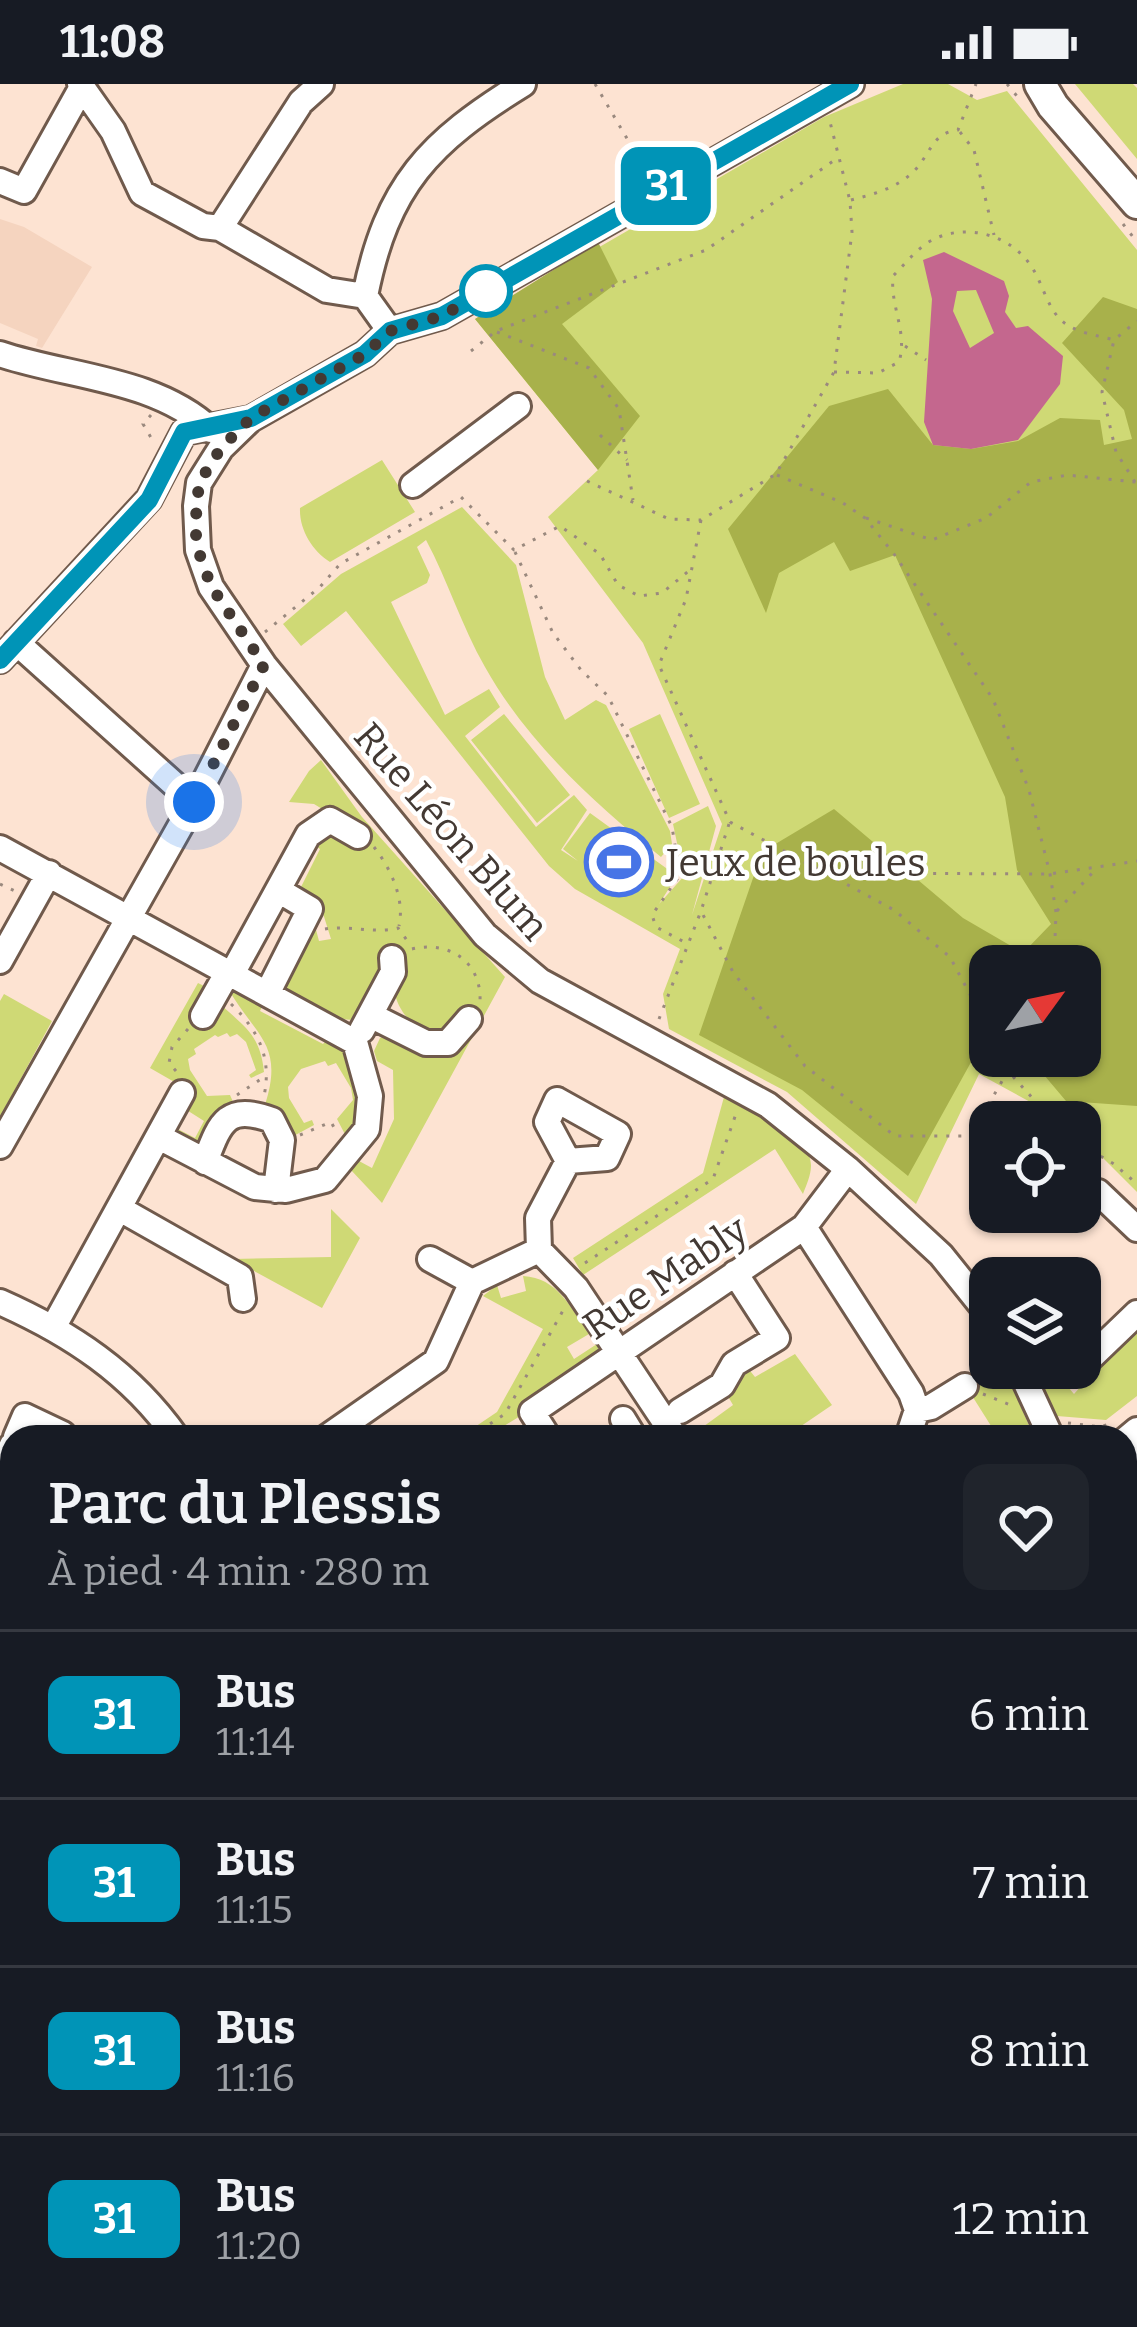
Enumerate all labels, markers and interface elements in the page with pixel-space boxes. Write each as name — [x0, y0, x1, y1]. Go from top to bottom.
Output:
text: 11:08 — [60, 15, 165, 69]
line badge: 31 — [612, 147, 720, 225]
text: 31 — [645, 161, 687, 211]
unlabelled marker — [461, 266, 511, 316]
street label: Rue Léon Blum — [344, 714, 558, 950]
your location — [164, 772, 224, 832]
sports icon: Jeux de boules — [584, 827, 654, 897]
place label: Jeux de boules — [665, 840, 926, 886]
north arrow — [969, 945, 1101, 1077]
map controls — [969, 945, 1101, 1389]
button: locate — [969, 1101, 1101, 1233]
street label: Rue Mably — [575, 1206, 756, 1349]
button: layers — [969, 1257, 1101, 1389]
button: heart — [963, 1464, 1089, 1590]
text: Parc du Plessis — [48, 1470, 442, 1538]
text: À pied · 4 min · 280 m — [48, 1549, 429, 1595]
text: Bus — [216, 1665, 295, 1719]
text: 6 min — [969, 1688, 1089, 1742]
text: 31 — [93, 1690, 135, 1740]
text: 11:14 — [216, 1719, 295, 1765]
text: Bus — [216, 1833, 295, 1887]
text: 7 min — [973, 1856, 1089, 1910]
text: 31 — [93, 1858, 135, 1908]
text: 11:15 — [216, 1887, 293, 1933]
text: Bus — [216, 2001, 295, 2055]
text: 8 min — [968, 2024, 1089, 2078]
text: 31 — [93, 2026, 135, 2076]
text: 11:16 — [216, 2055, 295, 2101]
text: Bus — [216, 2169, 295, 2223]
text: 12 min — [952, 2192, 1089, 2246]
text: 31 — [93, 2194, 135, 2244]
text: 11:20 — [216, 2223, 302, 2269]

